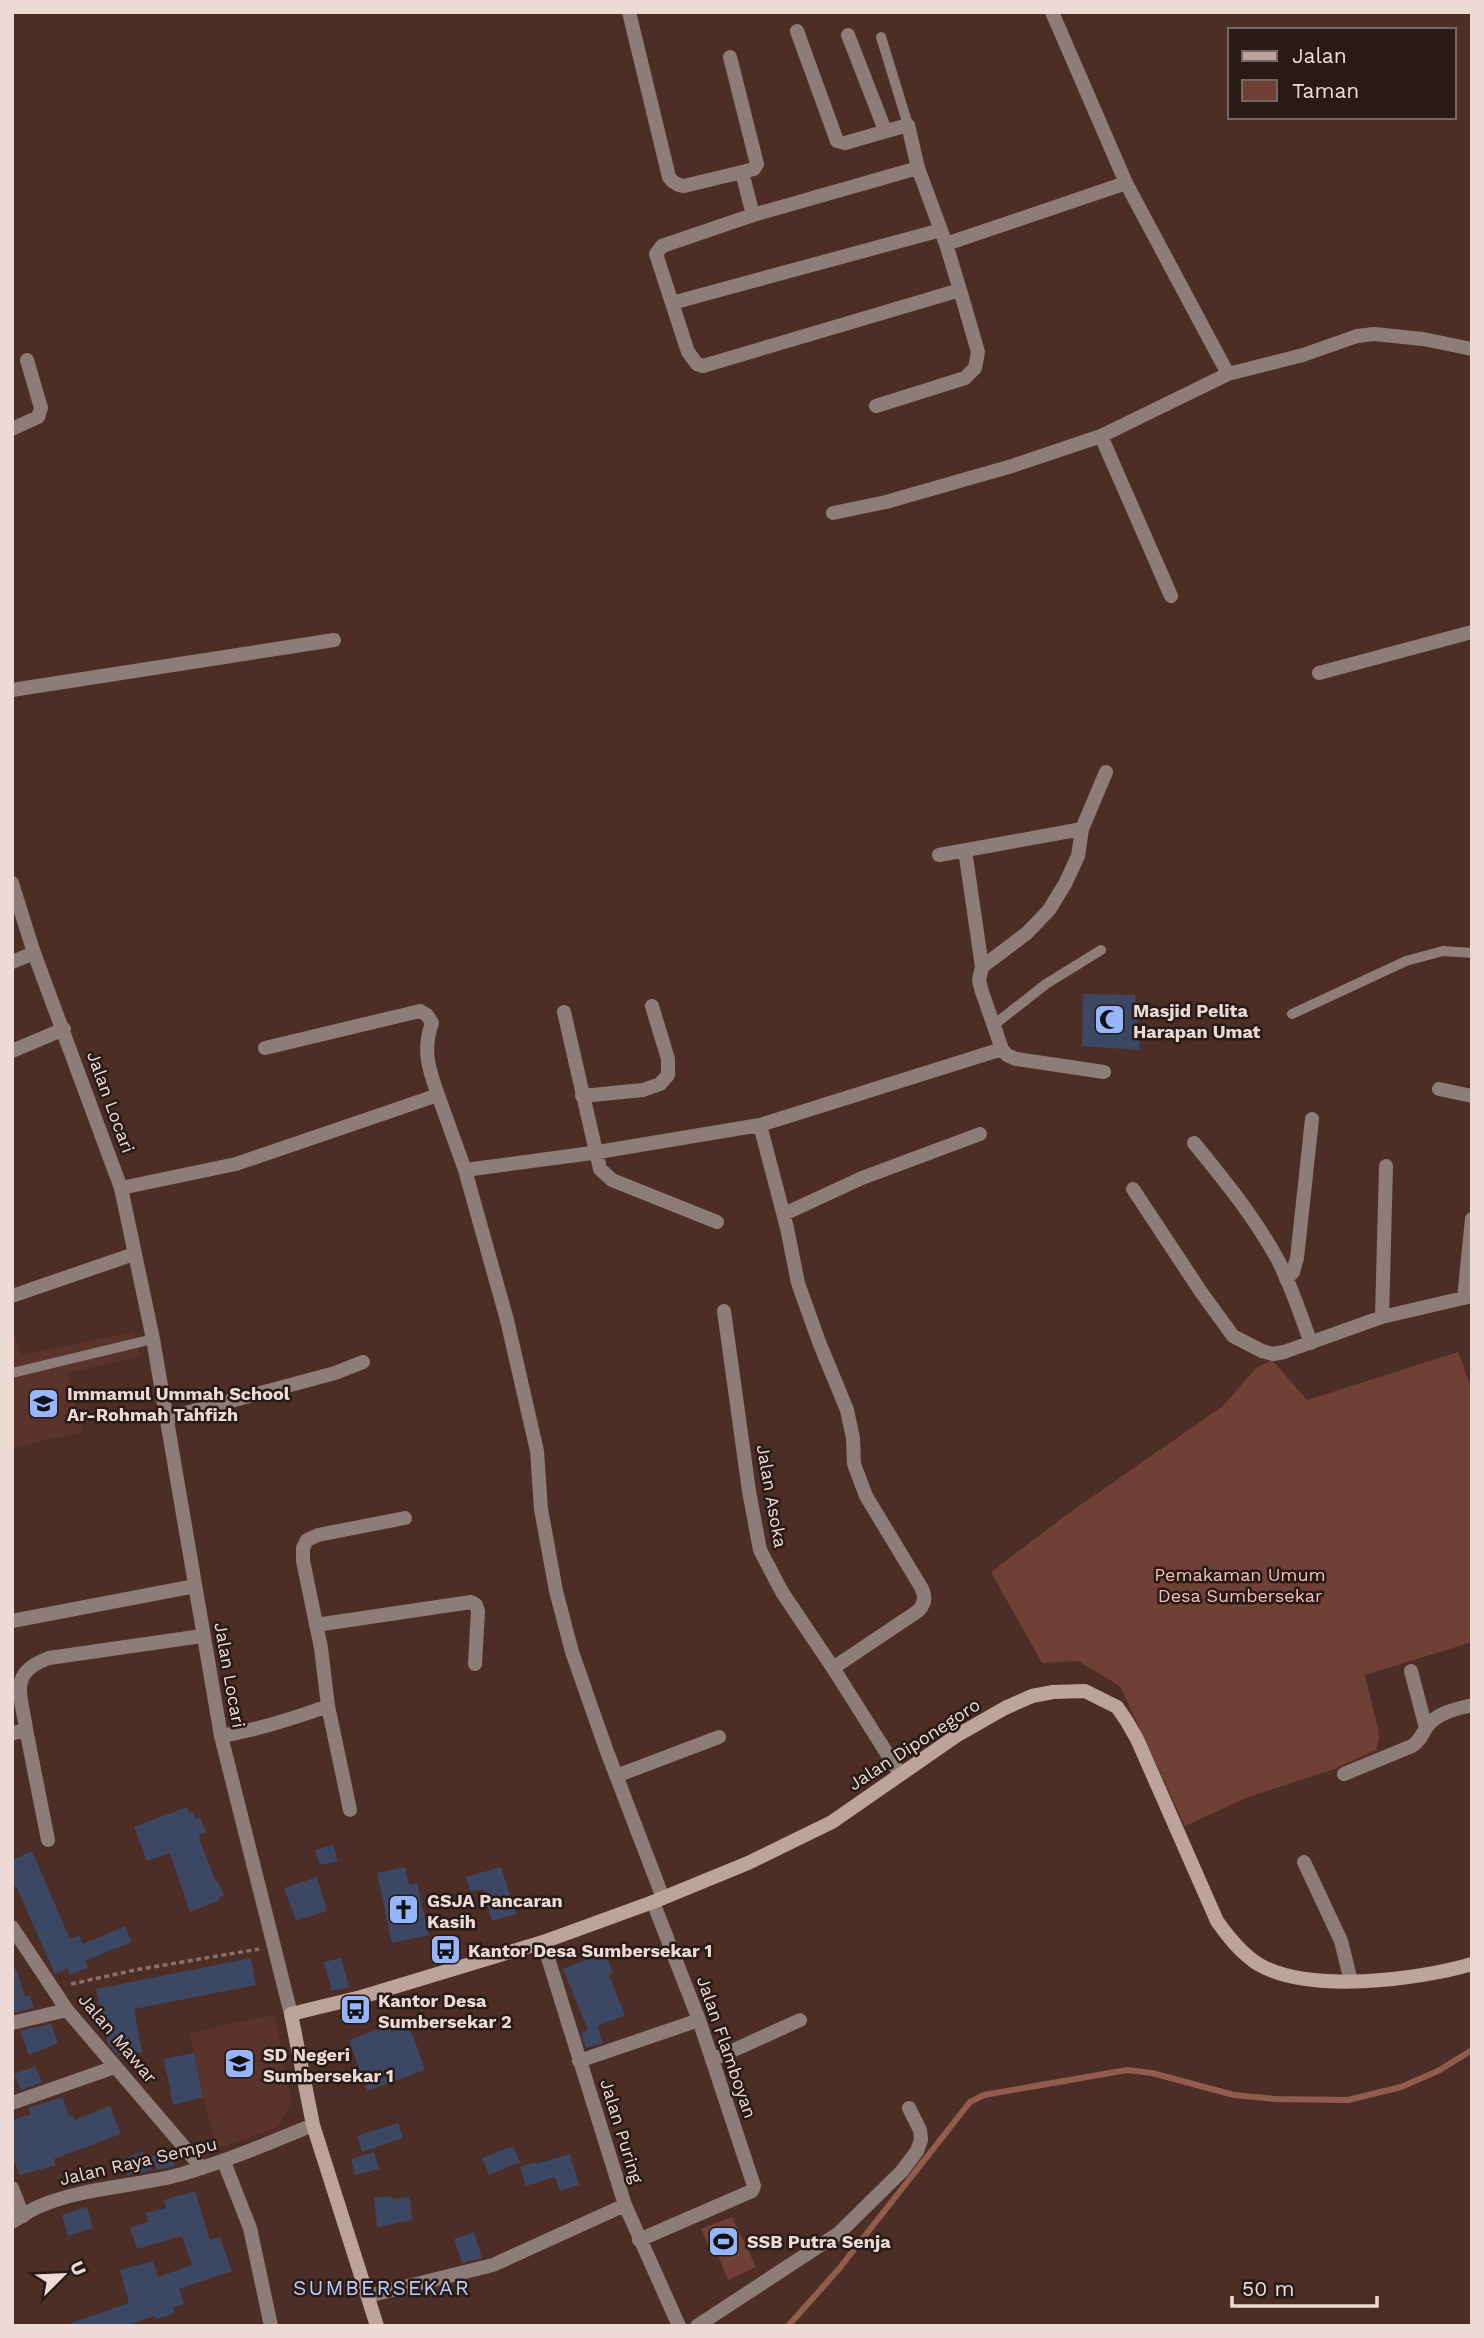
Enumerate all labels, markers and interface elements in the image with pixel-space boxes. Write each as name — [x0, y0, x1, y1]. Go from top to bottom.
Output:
legend — [1228, 28, 1456, 119]
text: Jalan — [1292, 43, 1347, 68]
text: Taman — [1292, 78, 1359, 103]
place label: Masjid Pelita Harapan Umat — [1133, 1000, 1260, 1042]
mosque icon: Masjid Pelita Harapan Umat — [1093, 1003, 1127, 1037]
street label: Jalan Locari — [83, 1048, 139, 1156]
place label: Immamul Ummah School Ar-Rohmah Tahfizh — [67, 1383, 290, 1425]
school or university icon: Immamul Ummah School Ar-Rohmah Tahfizh — [27, 1386, 61, 1420]
street label: Jalan Asoka — [753, 1443, 791, 1549]
park label: Pemakaman Umum Desa Sumbersekar — [1154, 1564, 1326, 1606]
street label: Jalan Locari — [210, 1621, 250, 1729]
street label: Jalan Diponegoro — [844, 1694, 984, 1794]
place label: GSJA Pancaran Kasih — [427, 1890, 563, 1932]
church icon: GSJA Pancaran Kasih — [387, 1893, 421, 1927]
bus stop icon: Kantor Desa Sumbersekar 1 — [428, 1933, 462, 1967]
place label: Kantor Desa Sumbersekar 1 — [468, 1940, 712, 1961]
street label: Jalan Flamboyan — [693, 1973, 761, 2121]
street label: Jalan Mawar — [74, 1989, 162, 2087]
place label: Kantor Desa Sumbersekar 2 — [378, 1990, 512, 2032]
bus stop icon: Kantor Desa Sumbersekar 2 — [338, 1993, 372, 2027]
place label: SD Negeri Sumbersekar 1 — [263, 2044, 394, 2086]
school or university icon: SD Negeri Sumbersekar 1 — [223, 2047, 257, 2081]
street label: Jalan Puring — [596, 2076, 648, 2186]
street label: Jalan Raya Sempu — [57, 2133, 219, 2189]
sports icon: SSB Putra Senja — [707, 2224, 741, 2258]
place label: SSB Putra Senja — [747, 2231, 891, 2252]
north arrow — [28, 2240, 98, 2310]
text: U — [65, 2257, 91, 2279]
scale bar — [1232, 2264, 1377, 2308]
district label: SUMBERSEKAR — [293, 2275, 471, 2300]
text: 50 m — [1242, 2276, 1294, 2301]

